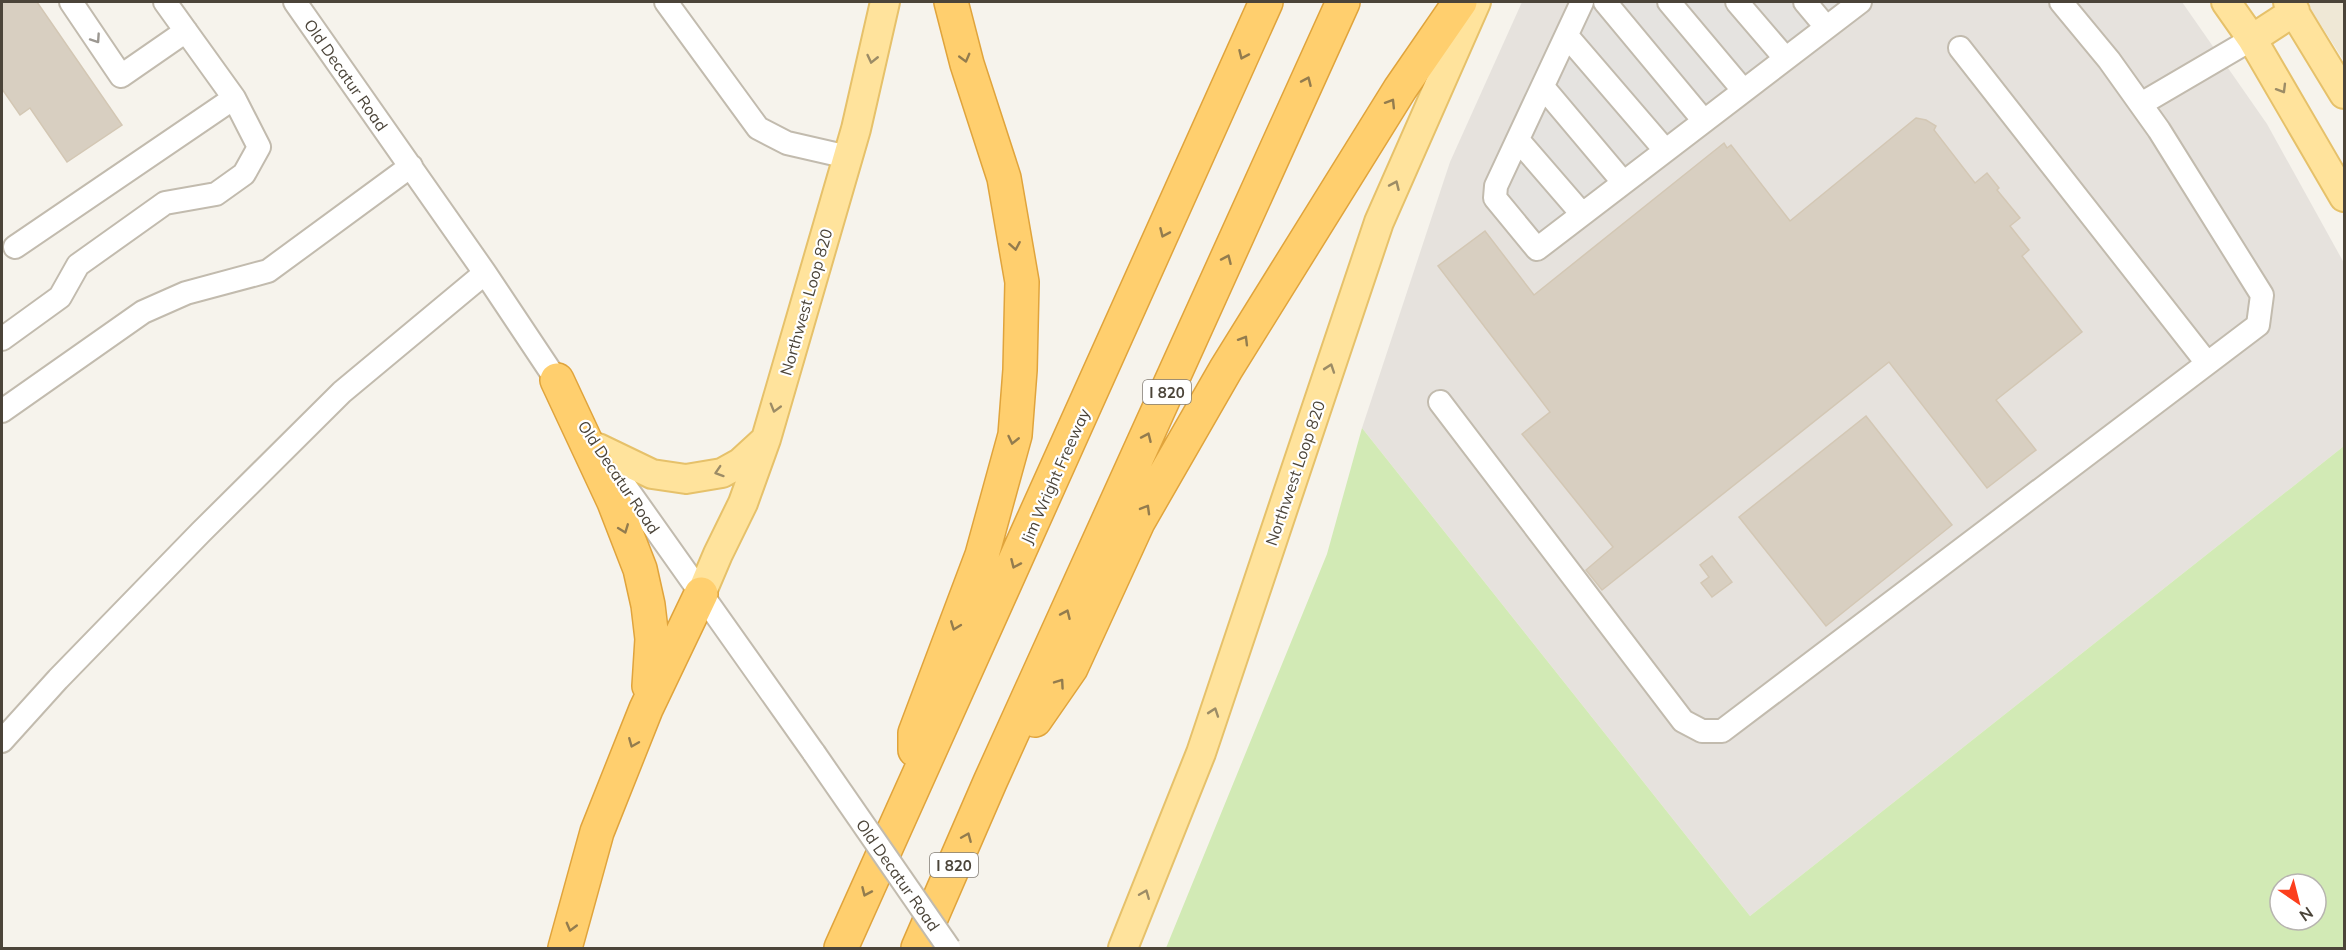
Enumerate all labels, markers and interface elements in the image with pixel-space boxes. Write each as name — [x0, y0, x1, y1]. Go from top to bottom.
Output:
street label: Old Decatur Road — [300, 15, 392, 135]
one-way arrow — [89, 32, 100, 43]
one-way arrow — [1238, 49, 1250, 60]
one-way arrow — [866, 53, 879, 63]
one-way arrow — [958, 53, 971, 63]
one-way arrow — [1300, 77, 1312, 88]
one-way arrow — [2275, 83, 2286, 93]
one-way arrow — [1384, 99, 1396, 109]
one-way arrow — [1388, 180, 1400, 191]
street label: Northwest Loop 820 — [775, 226, 837, 378]
one-way arrow — [1159, 227, 1171, 238]
one-way arrow — [1009, 241, 1021, 251]
one-way arrow — [1220, 254, 1232, 265]
one-way arrow — [1236, 336, 1248, 346]
one-way arrow — [1323, 363, 1335, 374]
road number: I 820 — [1143, 380, 1191, 404]
street label: Northwest Loop 820 — [1261, 398, 1329, 548]
one-way arrow — [770, 402, 782, 413]
street label: Jim Wright Freeway — [1016, 405, 1094, 547]
street label: Old Decatur Road — [574, 417, 664, 537]
one-way arrow — [1139, 432, 1151, 443]
one-way arrow — [1007, 435, 1020, 445]
one-way arrow — [714, 465, 725, 478]
one-way arrow — [1139, 504, 1150, 515]
one-way arrow — [617, 523, 629, 534]
one-way arrow — [1010, 558, 1022, 569]
one-way arrow — [1059, 610, 1071, 621]
one-way arrow — [950, 620, 963, 631]
one-way arrow — [1053, 679, 1064, 690]
one-way arrow — [1207, 707, 1220, 718]
one-way arrow — [627, 737, 640, 747]
street label: Old Decatur Road — [852, 815, 944, 935]
one-way arrow — [959, 832, 971, 843]
road number: I 820 — [930, 853, 978, 877]
north arrow — [2268, 872, 2328, 932]
one-way arrow — [862, 885, 874, 896]
one-way arrow — [1137, 889, 1150, 900]
text: N — [2296, 903, 2317, 926]
one-way arrow — [566, 921, 578, 932]

